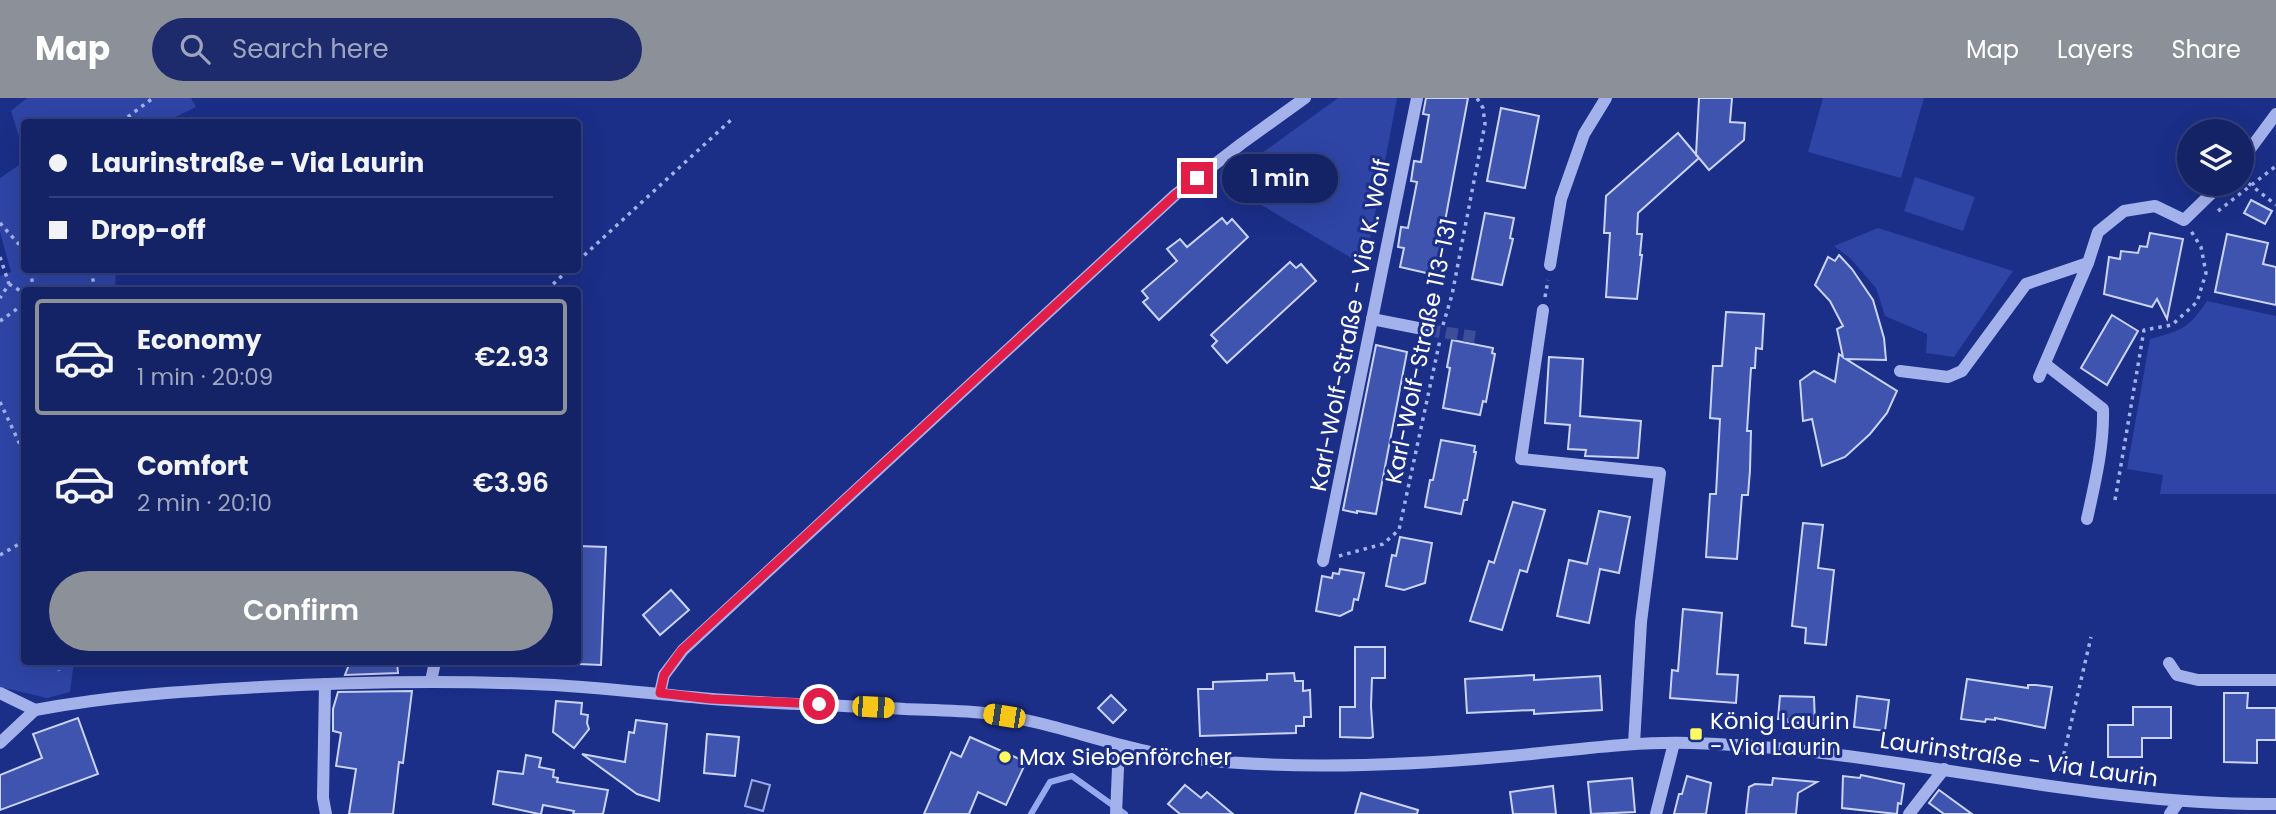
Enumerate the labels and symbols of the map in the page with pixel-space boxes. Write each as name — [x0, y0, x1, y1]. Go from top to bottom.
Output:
callout: 1 min — [1222, 154, 1337, 202]
street label: Karl-Wolf-Straße - Via K. Wolf — [1302, 156, 1398, 494]
route end — [1181, 162, 1213, 194]
street label: Karl-Wolf-Straße 113-131 — [1377, 215, 1465, 487]
route start — [803, 688, 835, 720]
car — [852, 695, 895, 719]
car — [982, 702, 1027, 730]
place label: König Laurin - Via Laurin — [1710, 705, 1850, 763]
street label: Laurinstraße - Via Laurin — [1878, 724, 2160, 794]
marker: König Laurin - Via Laurin — [1688, 726, 1704, 742]
place label: Max Siebenförcher — [1019, 741, 1232, 773]
marker: Max Siebenförcher — [997, 749, 1013, 765]

